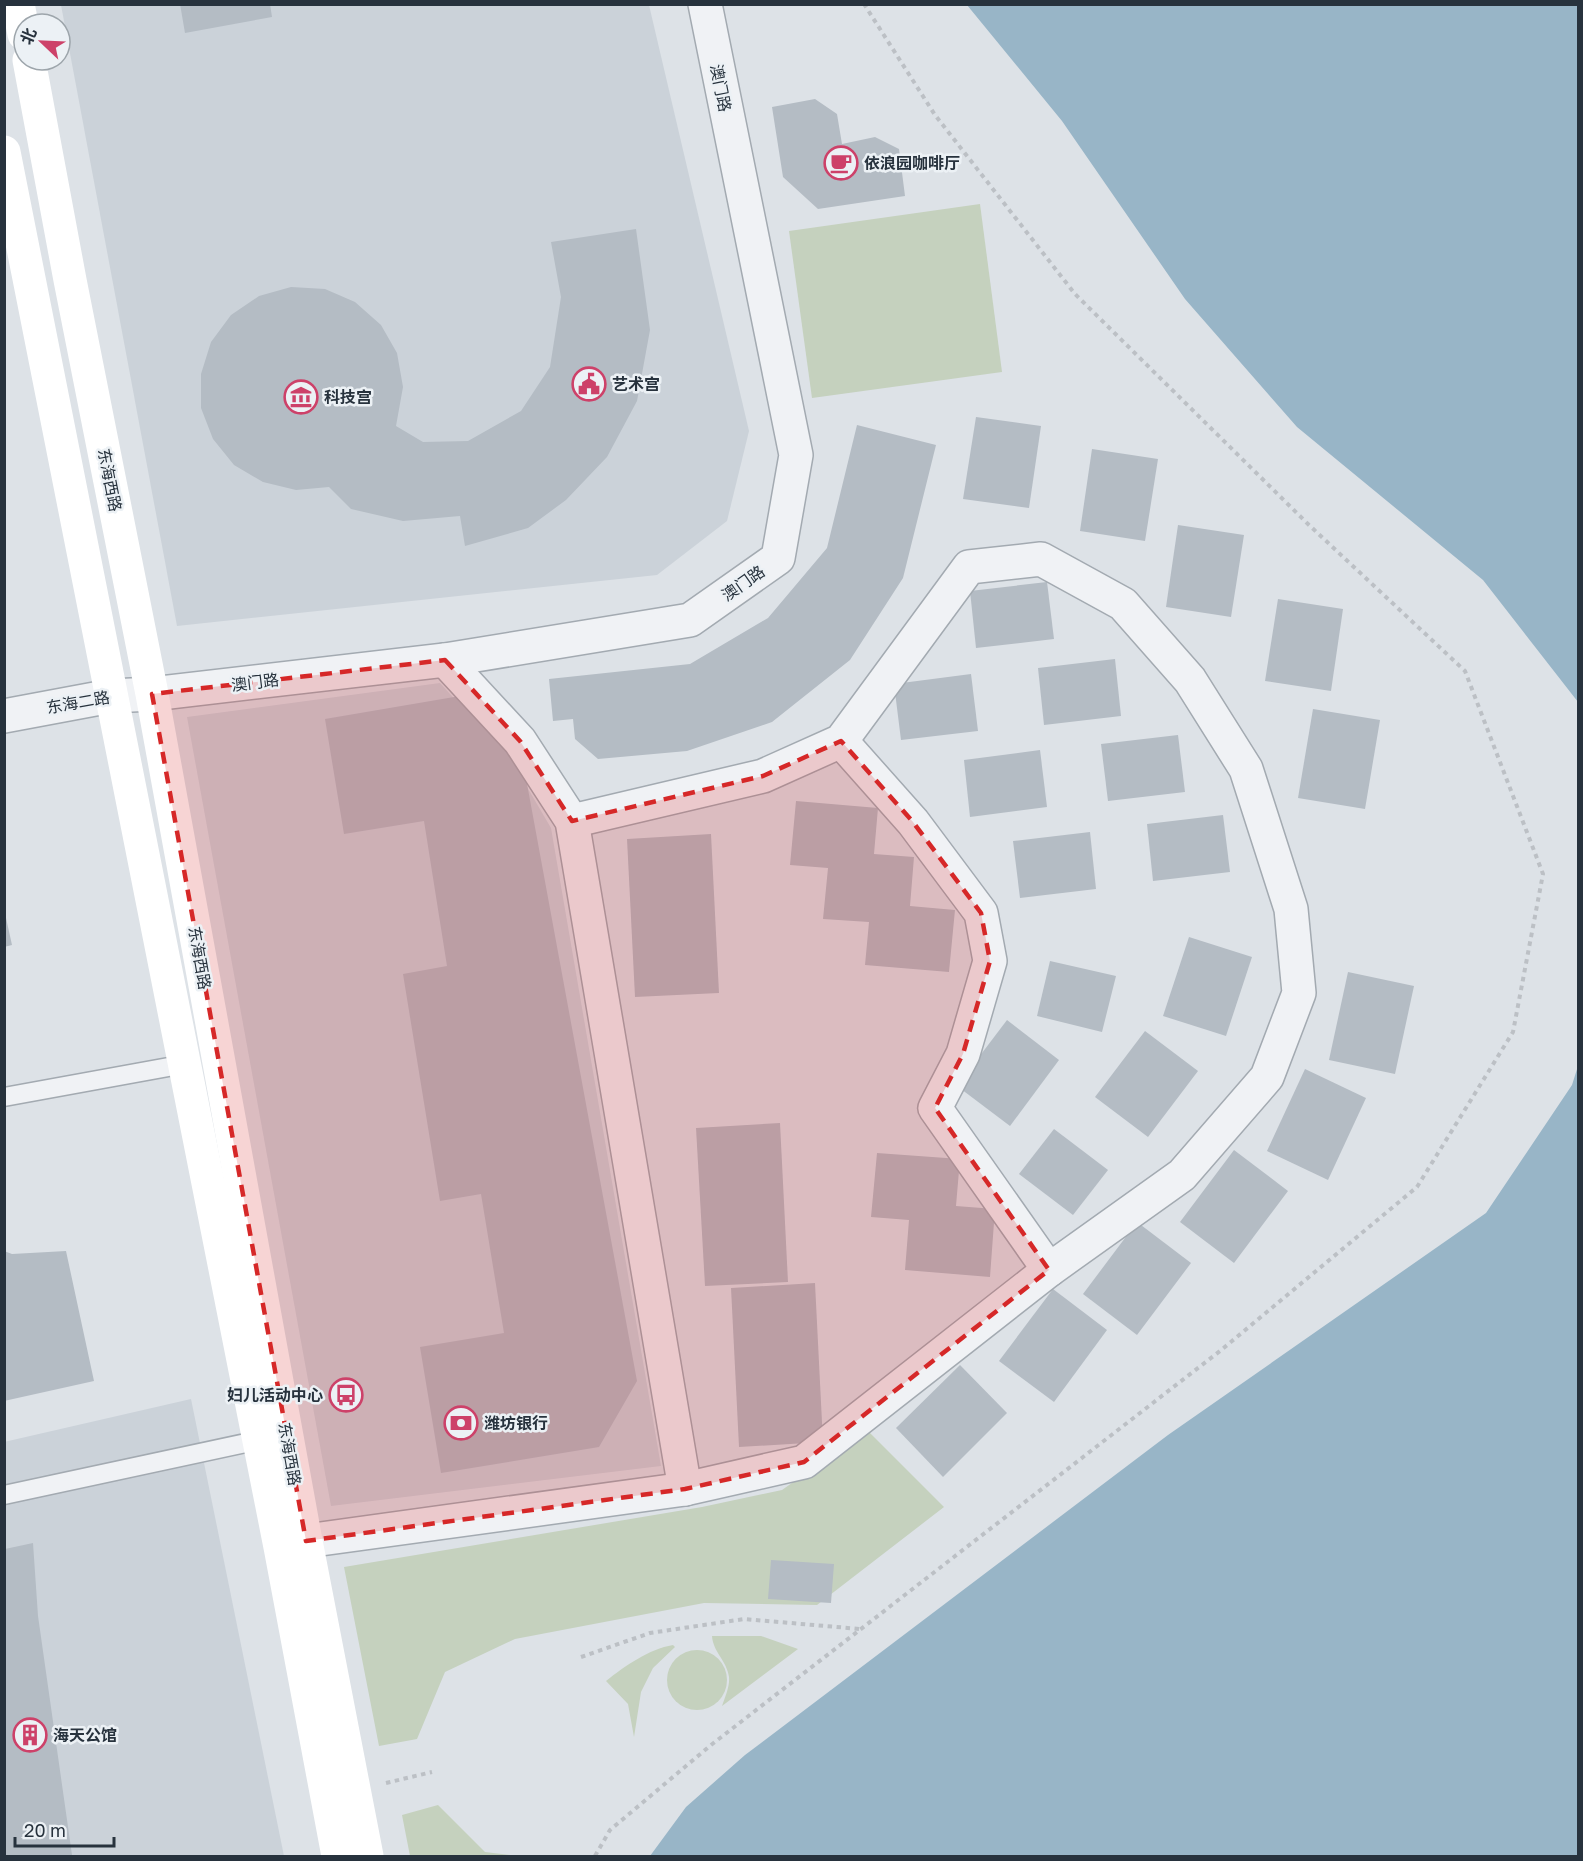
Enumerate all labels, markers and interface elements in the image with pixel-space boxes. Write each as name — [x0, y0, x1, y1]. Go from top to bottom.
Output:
north arrow — [12, 12, 72, 72]
text: 北 — [16, 25, 41, 47]
street label: 澳门路 — [707, 63, 735, 113]
cafe icon: 依浪园咖啡厅 — [823, 145, 859, 181]
place label: 依浪园咖啡厅 — [864, 153, 960, 173]
public building icon: 艺术宫 — [571, 366, 607, 402]
place label: 艺术宫 — [612, 374, 660, 394]
museum icon: 科技宫 — [283, 379, 319, 415]
place label: 科技宫 — [324, 387, 372, 407]
street label: 东海西路 — [94, 447, 126, 513]
street label: 澳门路 — [718, 561, 768, 605]
street label: 澳门路 — [230, 669, 280, 695]
street label: 东海二路 — [45, 687, 111, 717]
street label: 东海西路 — [185, 925, 215, 991]
bus stop icon: 妇儿活动中心 — [328, 1377, 364, 1413]
place label: 妇儿活动中心 — [227, 1385, 323, 1405]
bank icon: 潍坊银行 — [443, 1405, 479, 1441]
place label: 潍坊银行 — [484, 1413, 548, 1433]
street label: 东海西路 — [275, 1421, 305, 1487]
building icon: 海天公馆 — [12, 1717, 48, 1753]
place label: 海天公馆 — [53, 1725, 117, 1745]
scale bar — [15, 1810, 114, 1848]
text: 20 m — [24, 1819, 66, 1841]

